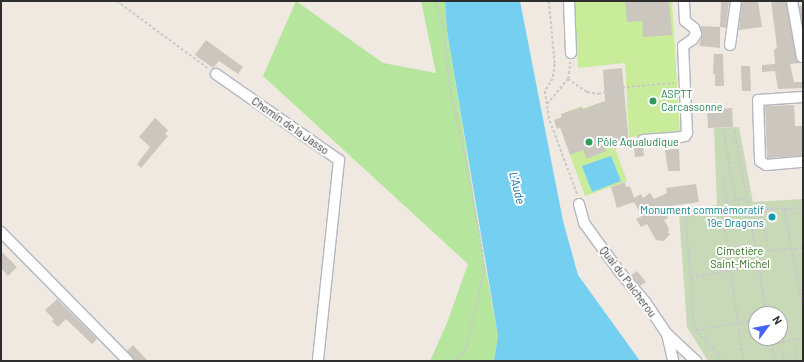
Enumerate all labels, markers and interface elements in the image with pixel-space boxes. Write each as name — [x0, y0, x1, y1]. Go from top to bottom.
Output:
place label: ASPTT Carcassonne — [661, 88, 723, 114]
street label: Chemin de la Jasso — [249, 94, 331, 158]
marker: ASPTT Carcassonne — [648, 96, 658, 106]
place label: Pôle Aqualudique — [597, 135, 679, 149]
marker: Pôle Aqualudique — [584, 137, 594, 147]
water label: L'Aude — [506, 170, 528, 206]
place label: Monument commémoratif 19e Dragons — [640, 204, 764, 230]
marker: Monument commémoratif 19e Dragons — [767, 212, 777, 222]
street label: Quai du Paicherou — [597, 244, 659, 320]
park label: Cimetière Saint-Michel — [710, 245, 770, 271]
north arrow — [748, 306, 788, 346]
text: N — [770, 313, 785, 326]

